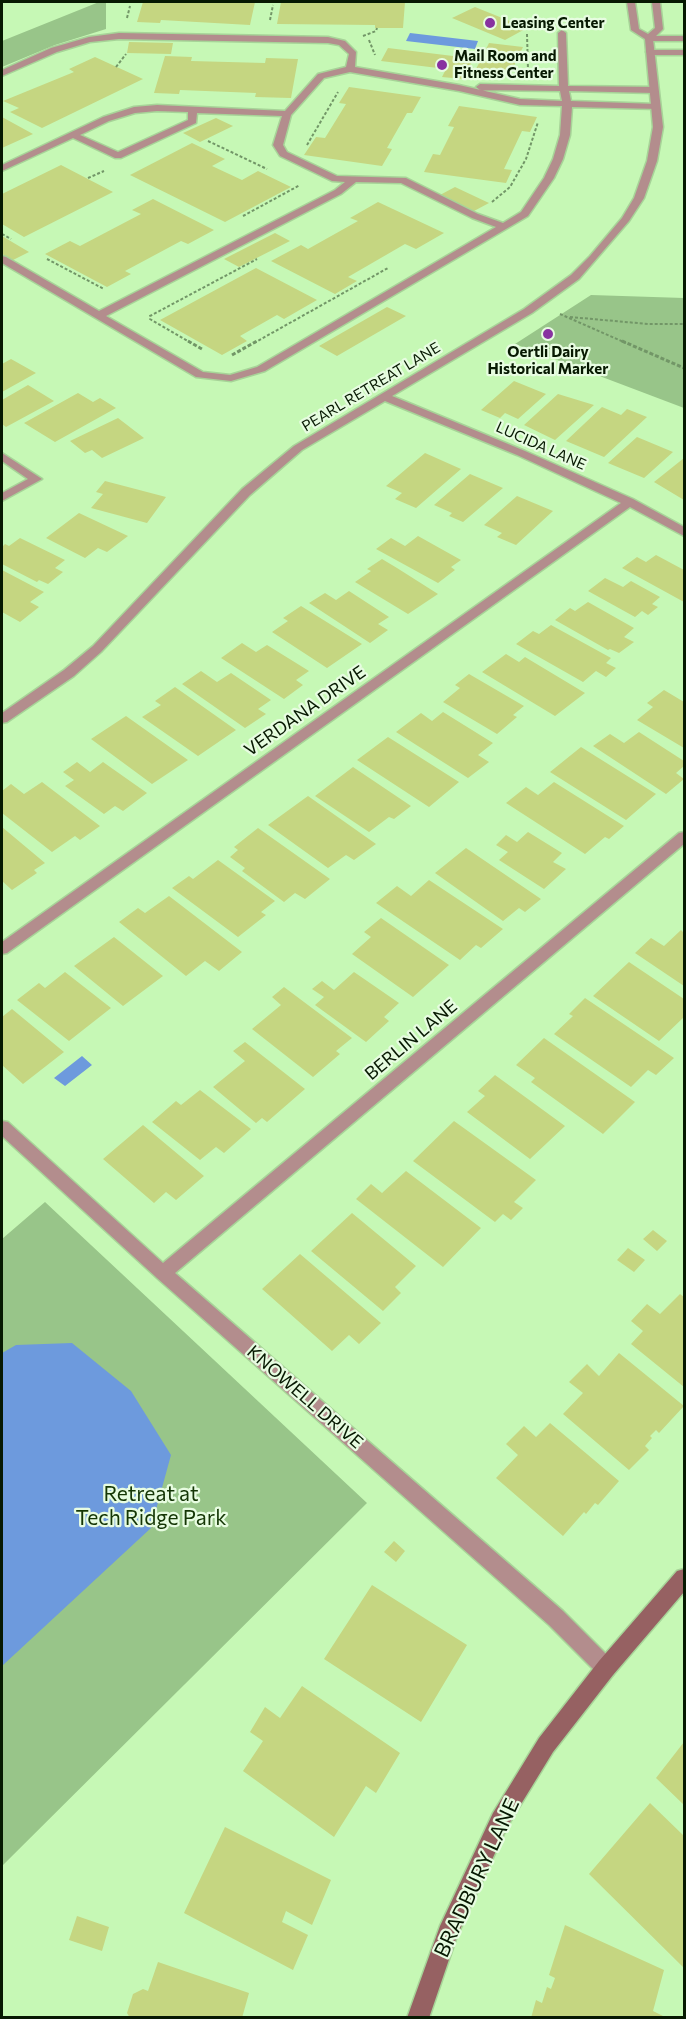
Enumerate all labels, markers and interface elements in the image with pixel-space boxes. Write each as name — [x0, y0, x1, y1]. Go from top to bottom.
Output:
place label: Leasing Center — [502, 14, 605, 32]
marker: Leasing Center — [483, 16, 497, 30]
place label: Mail Room and Fitness Center — [454, 47, 556, 82]
marker: Mail Room and Fitness Center — [435, 58, 449, 72]
marker: Oertli Dairy Historical Marker — [541, 327, 555, 341]
street label: PEARL RETREAT LANE — [298, 339, 444, 435]
place label: Oertli Dairy Historical Marker — [488, 343, 608, 378]
street label: LUCIDA LANE — [493, 418, 589, 474]
street label: VERDANA DRIVE — [240, 661, 370, 761]
street label: BERLIN LANE — [361, 995, 461, 1085]
street label: KNOWELL DRIVE — [243, 1341, 367, 1453]
park label: Retreat at Tech Ridge Park — [75, 1481, 227, 1531]
street label: BRADBURY LANE — [429, 1794, 525, 1962]

